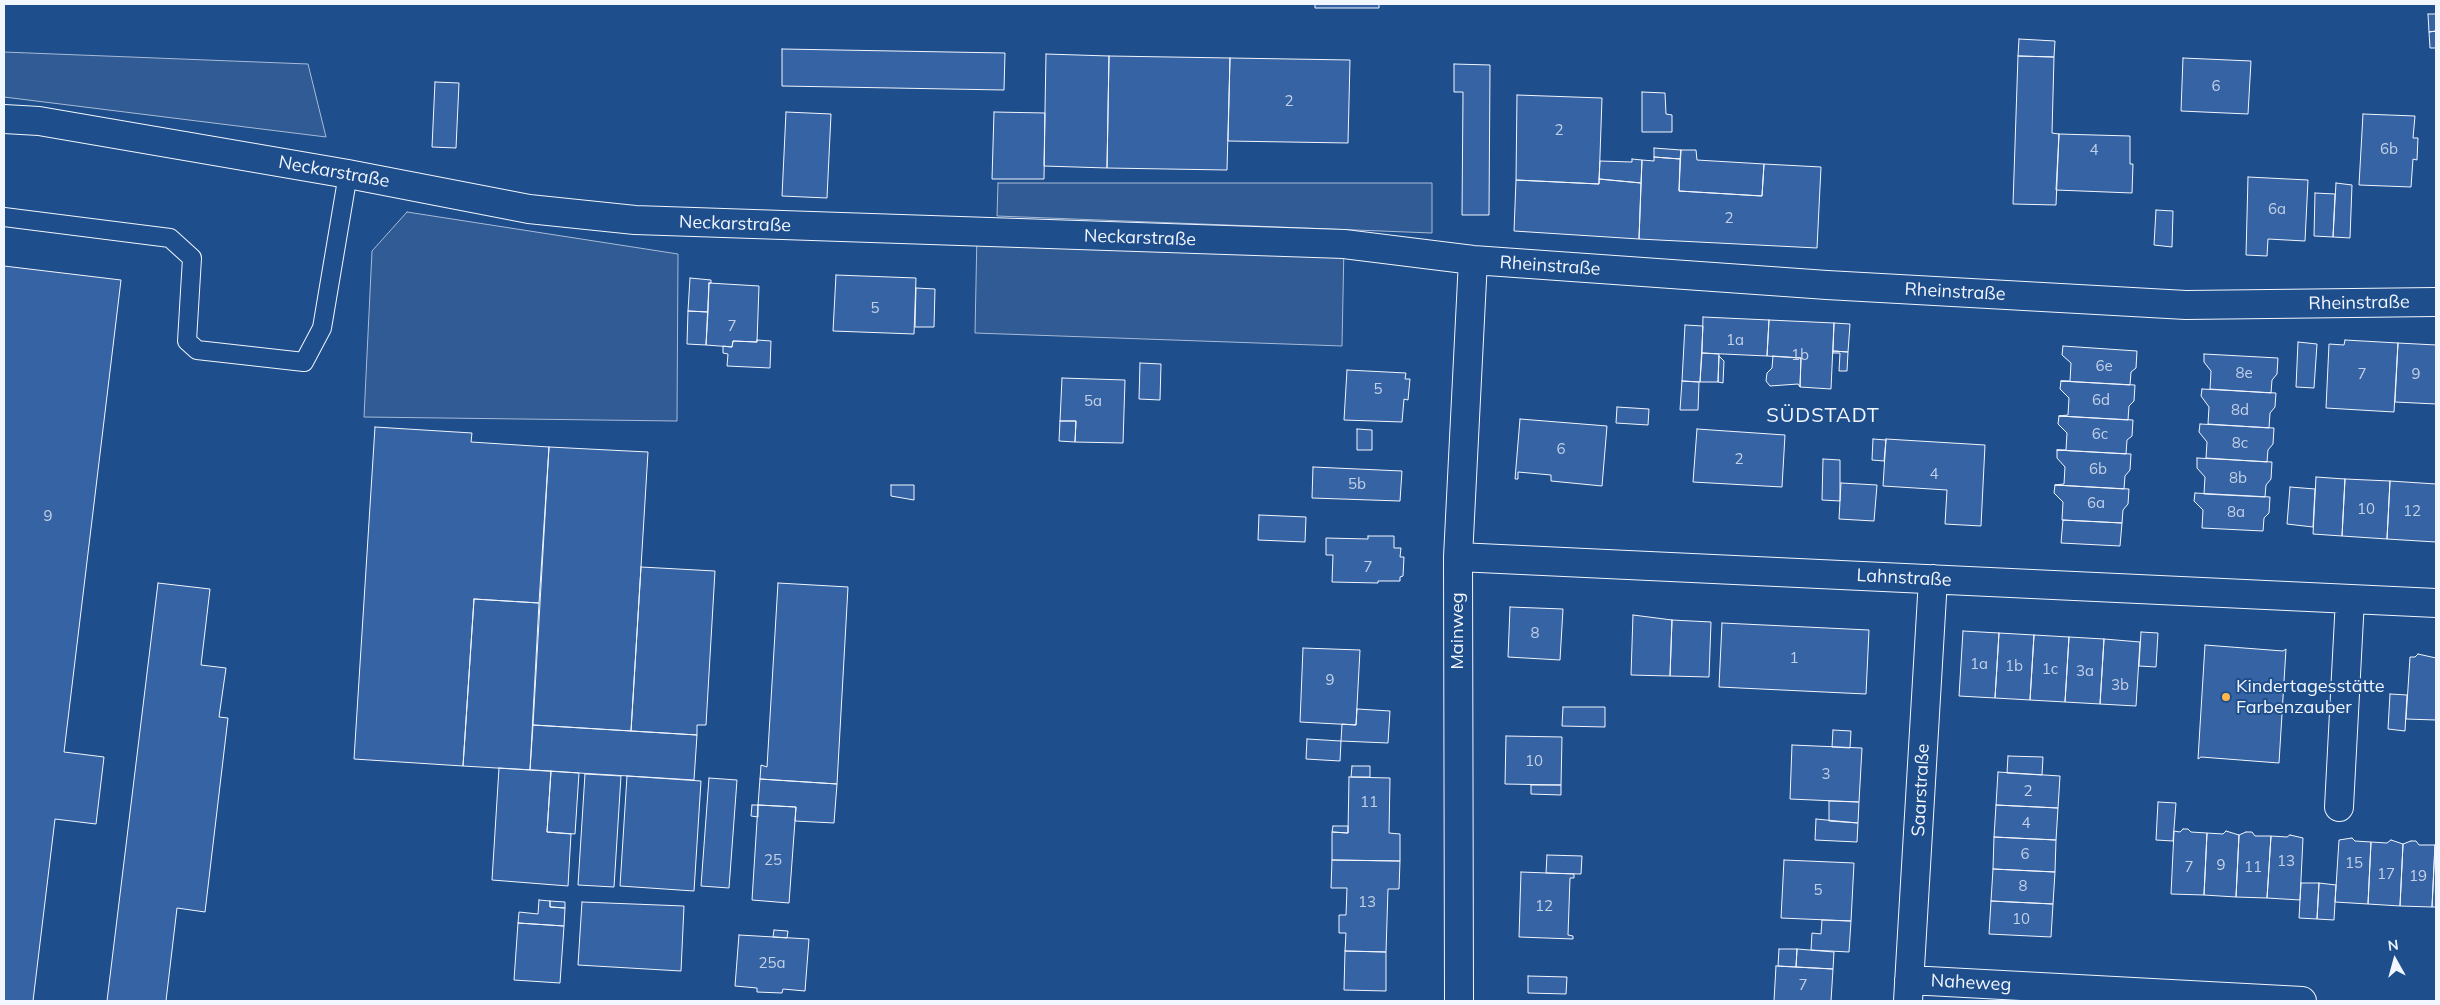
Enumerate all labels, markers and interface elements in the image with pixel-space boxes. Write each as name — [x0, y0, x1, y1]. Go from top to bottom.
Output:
house number: 6 — [2212, 77, 2220, 95]
house number: 2 — [1285, 92, 1293, 110]
house number: 2 — [1555, 121, 1563, 139]
house number: 6b — [2380, 140, 2398, 158]
house number: 4 — [2090, 141, 2098, 159]
street label: Neckarstraße — [277, 152, 391, 192]
house number: 6a — [2268, 200, 2286, 218]
house number: 2 — [1725, 209, 1733, 227]
street label: Neckarstraße — [679, 211, 791, 237]
street label: Neckarstraße — [1084, 225, 1196, 251]
street label: Rheinstraße — [1499, 252, 1601, 280]
street label: Rheinstraße — [1904, 279, 2006, 305]
street label: Rheinstraße — [2308, 291, 2410, 315]
house number: 5 — [871, 299, 879, 317]
house number: 7 — [728, 317, 736, 335]
house number: 1a — [1726, 331, 1744, 349]
house number: 1b — [1791, 346, 1809, 364]
house number: 6e — [2095, 357, 2113, 375]
house number: 8e — [2235, 364, 2253, 382]
house number: 7 — [2358, 365, 2366, 383]
house number: 9 — [2412, 365, 2420, 383]
house number: 5 — [1374, 380, 1382, 398]
house number: 6d — [2092, 391, 2110, 409]
house number: 5a — [1084, 392, 1102, 410]
house number: 8d — [2231, 401, 2249, 419]
district label: SÜDSTADT — [1765, 404, 1881, 428]
house number: 6c — [2092, 425, 2108, 443]
house number: 8c — [2232, 434, 2248, 452]
house number: 6 — [1557, 440, 1565, 458]
house number: 2 — [1735, 450, 1743, 468]
house number: 6b — [2089, 460, 2107, 478]
house number: 4 — [1930, 465, 1938, 483]
house number: 8b — [2229, 469, 2247, 487]
house number: 5b — [1348, 475, 1366, 493]
house number: 6a — [2087, 494, 2105, 512]
house number: 10 — [2357, 500, 2375, 518]
house number: 12 — [2403, 502, 2421, 520]
house number: 8a — [2227, 503, 2245, 521]
house number: 9 — [44, 507, 52, 525]
house number: 7 — [1364, 558, 1372, 576]
street label: Lahnstraße — [1856, 565, 1952, 591]
street label: Mainweg — [1447, 592, 1469, 670]
house number: 8 — [1531, 624, 1539, 642]
house number: 1 — [1790, 649, 1798, 667]
house number: 1a — [1970, 655, 1988, 673]
house number: 1b — [2005, 657, 2023, 675]
house number: 1c — [2042, 660, 2058, 678]
house number: 3a — [2076, 662, 2094, 680]
house number: 9 — [1326, 671, 1334, 689]
house number: 3b — [2111, 676, 2129, 694]
place label: Kindertagesstätte Farbenzauber — [2236, 676, 2385, 719]
marker: Kindertagesstätte Farbenzauber — [2220, 691, 2232, 703]
street label: Saarstraße — [1908, 743, 1934, 837]
house number: 10 — [1525, 752, 1543, 770]
house number: 3 — [1822, 765, 1830, 783]
house number: 2 — [2024, 782, 2032, 800]
house number: 11 — [1360, 793, 1378, 811]
house number: 4 — [2022, 814, 2030, 832]
house number: 6 — [2021, 845, 2029, 863]
house number: 25 — [764, 851, 782, 869]
house number: 13 — [2277, 852, 2295, 870]
house number: 15 — [2345, 854, 2363, 872]
house number: 9 — [2217, 856, 2225, 874]
house number: 7 — [2185, 858, 2193, 876]
house number: 11 — [2244, 858, 2262, 876]
house number: 17 — [2377, 865, 2395, 883]
house number: 19 — [2409, 867, 2427, 885]
house number: 8 — [2019, 877, 2027, 895]
house number: 5 — [1814, 881, 1822, 899]
house number: 13 — [1358, 893, 1376, 911]
house number: 12 — [1535, 897, 1553, 915]
house number: 10 — [2012, 910, 2030, 928]
north arrow — [2370, 935, 2420, 985]
text: N — [2387, 936, 2400, 955]
house number: 25a — [759, 954, 785, 972]
street label: Naheweg — [1930, 970, 2012, 996]
house number: 7 — [1799, 976, 1807, 994]

